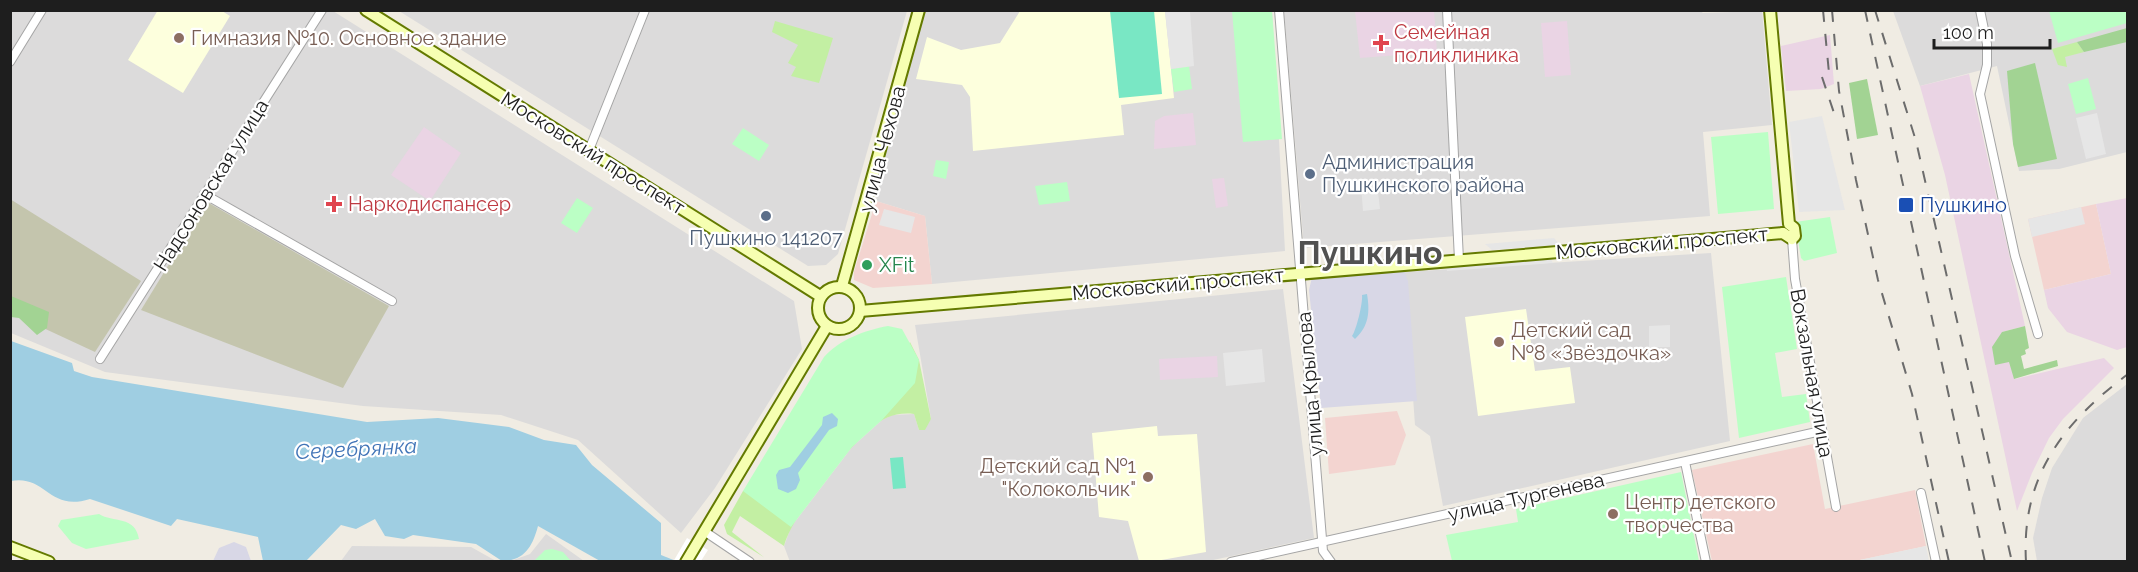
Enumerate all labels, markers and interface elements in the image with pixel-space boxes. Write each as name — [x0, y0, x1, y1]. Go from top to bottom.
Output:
scale bar — [1934, 12, 2050, 50]
place label: Семейная поликлиника — [1394, 20, 1519, 67]
text: 100 m — [1943, 22, 1994, 43]
place label: Гимназия №10. Основное здание — [191, 26, 507, 50]
marker: Гимназия №10. Основное здание — [172, 31, 186, 45]
marker: Семейная поликлиника — [1372, 34, 1390, 52]
street label: улица Чехова — [854, 83, 910, 215]
street label: Московский проспект — [497, 86, 690, 220]
street label: Надсоновская улица — [148, 95, 274, 275]
place label: Администрация Пушкинского района — [1322, 150, 1524, 197]
marker: Администрация Пушкинского района — [1303, 167, 1317, 181]
place label: Наркодиспансер — [348, 192, 511, 216]
place label: Пушкино — [1920, 193, 2007, 217]
marker: Наркодиспансер — [325, 195, 343, 213]
marker: Пушкино — [1897, 196, 1915, 214]
marker: Пушкино 141207 — [759, 209, 773, 223]
street label: Московский проспект — [1555, 222, 1769, 264]
place label: Пушкино 141207 — [689, 226, 843, 250]
district label: Пушкино — [1298, 234, 1442, 271]
place label: XFit — [879, 253, 915, 277]
marker: XFit — [860, 258, 874, 272]
street label: Московский проспект — [1071, 263, 1285, 305]
street label: Вокзальная улица — [1785, 287, 1839, 459]
street label: улица Крылова — [1292, 311, 1328, 457]
place label: Детский сад №8 «Звёздочка» — [1511, 318, 1671, 365]
marker: Детский сад №8 «Звёздочка» — [1492, 335, 1506, 349]
water label: Серебрянка — [295, 433, 417, 464]
place label: Детский сад №1 "Колокольчик" — [980, 454, 1136, 501]
street label: улица Тургенева — [1445, 467, 1607, 527]
marker: Детский сад №1 "Колокольчик" — [1141, 470, 1155, 484]
place label: Центр детского творчества — [1625, 490, 1776, 537]
marker: Центр детского творчества — [1606, 507, 1620, 521]

